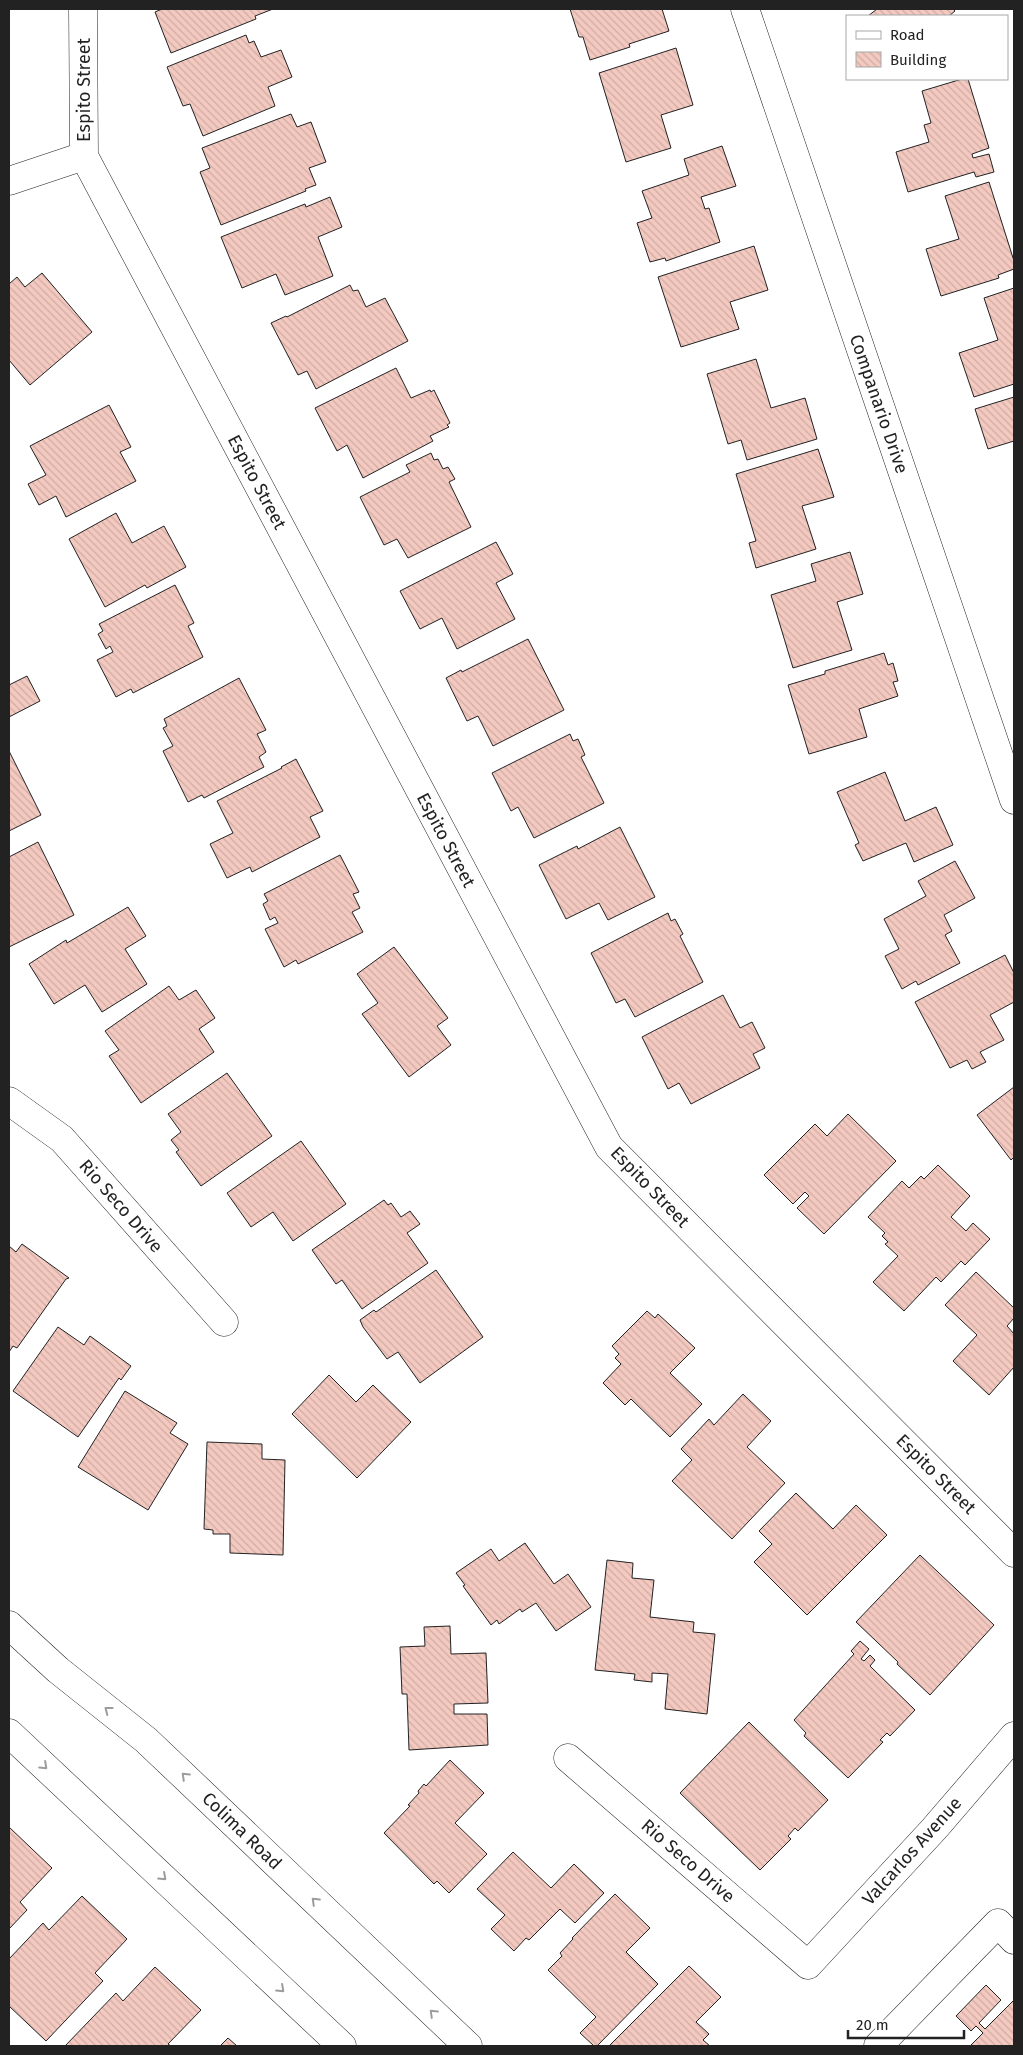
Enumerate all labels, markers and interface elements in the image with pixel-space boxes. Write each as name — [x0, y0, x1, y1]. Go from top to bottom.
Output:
legend — [846, 15, 1008, 80]
text: Road — [890, 26, 925, 44]
street label: Espito Street — [73, 37, 95, 142]
text: Building — [890, 51, 946, 69]
street label: Companario Drive — [845, 331, 913, 477]
street label: Espito Street — [223, 431, 291, 534]
street label: Espito Street — [412, 789, 480, 892]
street label: Espito Street — [606, 1142, 694, 1232]
street label: Rio Seco Drive — [74, 1155, 168, 1257]
street label: Espito Street — [891, 1429, 981, 1519]
one-way arrow — [105, 1707, 114, 1715]
one-way arrow — [39, 1760, 48, 1769]
one-way arrow — [181, 1773, 190, 1782]
street label: Colima Road — [198, 1788, 286, 1874]
street label: Valcarlos Avenue — [858, 1792, 966, 1910]
street label: Rio Seco Drive — [637, 1814, 739, 1908]
one-way arrow — [157, 1871, 166, 1880]
one-way arrow — [312, 1898, 321, 1907]
one-way arrow — [275, 1983, 284, 1992]
scale bar — [848, 2008, 964, 2040]
one-way arrow — [429, 2010, 438, 2019]
text: 20 m — [856, 2016, 889, 2034]

